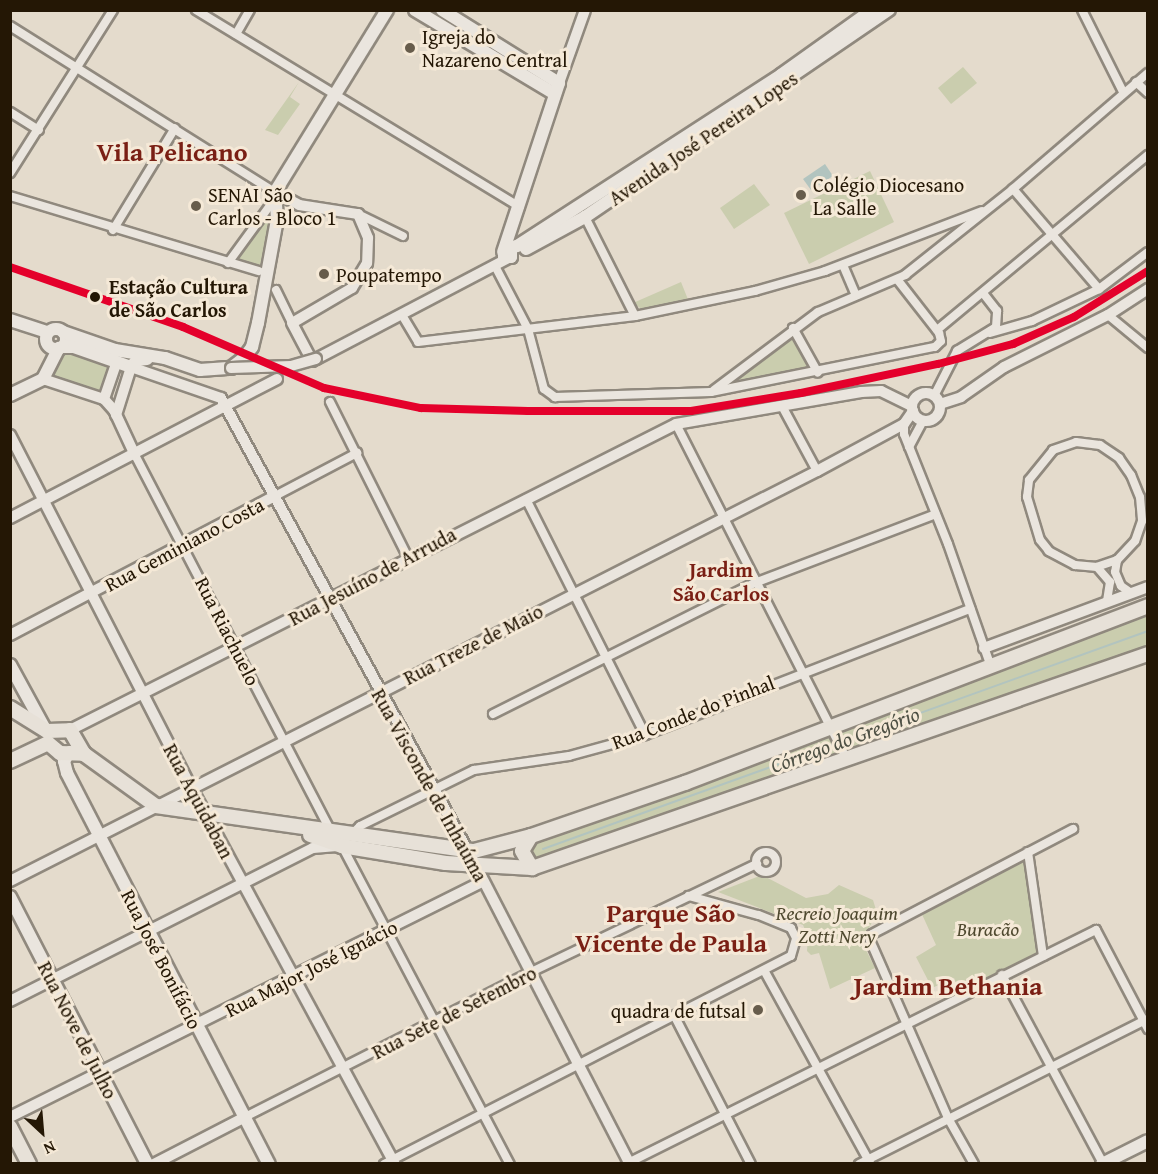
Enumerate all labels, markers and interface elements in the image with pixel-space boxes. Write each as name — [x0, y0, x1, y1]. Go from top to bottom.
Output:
place label: Igreja do Nazareno Central — [422, 24, 568, 71]
marker: Igreja do Nazareno Central — [403, 41, 417, 55]
street label: Avenida José Pereira Lopes — [604, 66, 802, 210]
district label: Vila Pelicano — [96, 136, 248, 168]
place label: Colégio Diocesano La Salle — [813, 172, 964, 219]
place label: SENAI São Carlos - Bloco 1 — [208, 183, 336, 230]
marker: Colégio Diocesano La Salle — [794, 188, 808, 202]
marker: SENAI São Carlos - Bloco 1 — [189, 199, 203, 213]
place label: Poupatempo — [336, 262, 442, 286]
marker: Poupatempo — [317, 267, 331, 281]
place label: Estação Cultura de São Carlos — [109, 274, 248, 321]
marker: Estação Cultura de São Carlos — [86, 288, 104, 306]
street label: Rua Geminiano Costa — [100, 492, 268, 596]
street label: Rua Jesuíno de Arruda — [284, 522, 460, 630]
district label: Jardim São Carlos — [673, 557, 769, 607]
street label: Rua Riachuelo — [190, 573, 266, 689]
street label: Rua Treze de Maio — [399, 598, 547, 690]
street label: Rua Conde do Pinhal — [608, 670, 778, 754]
street label: Rua Visconde de Inhaúma — [367, 684, 493, 886]
water label: Córrego do Gregório — [767, 701, 923, 779]
street label: Rua Aquidaban — [159, 740, 239, 862]
street label: Rua José Bonifácio — [116, 885, 208, 1033]
district label: Parque São Vicente de Paula — [575, 897, 767, 958]
park label: Recreio Joaquim Zotti Nery — [776, 900, 898, 947]
street label: Rua Major José Ignácio — [221, 914, 401, 1022]
park label: Buracão — [957, 916, 1019, 940]
street label: Rua Nove de Julho — [33, 957, 123, 1103]
street label: Rua Sete de Setembro — [368, 960, 540, 1064]
district label: Jardim Bethania — [853, 970, 1043, 1002]
place label: quadra de futsal — [611, 998, 746, 1022]
marker: quadra de futsal — [751, 1003, 765, 1017]
north arrow — [12, 1102, 72, 1162]
text: N — [40, 1135, 60, 1161]

